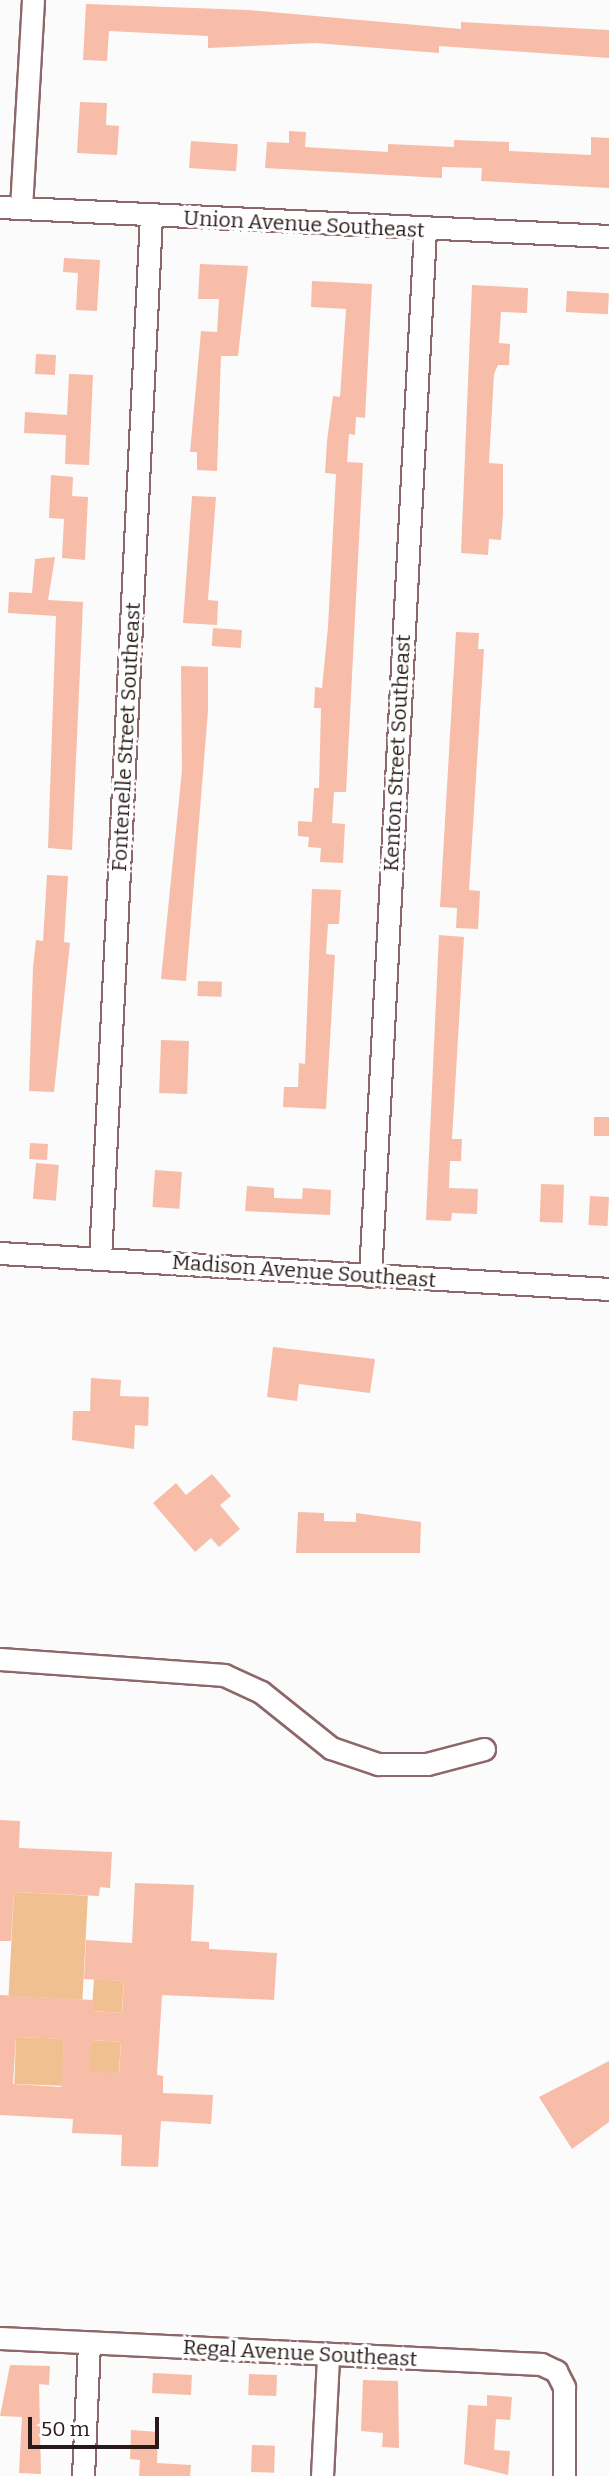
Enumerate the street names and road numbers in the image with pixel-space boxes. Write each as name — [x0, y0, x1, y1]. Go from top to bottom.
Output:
street label: Union Avenue Southeast — [183, 205, 425, 243]
street label: Fontenelle Street Southeast — [106, 602, 146, 872]
street label: Kenton Street Southeast — [378, 634, 416, 872]
street label: Madison Avenue Southeast — [171, 1249, 437, 1293]
street label: Regal Avenue Southeast — [182, 2334, 418, 2372]

